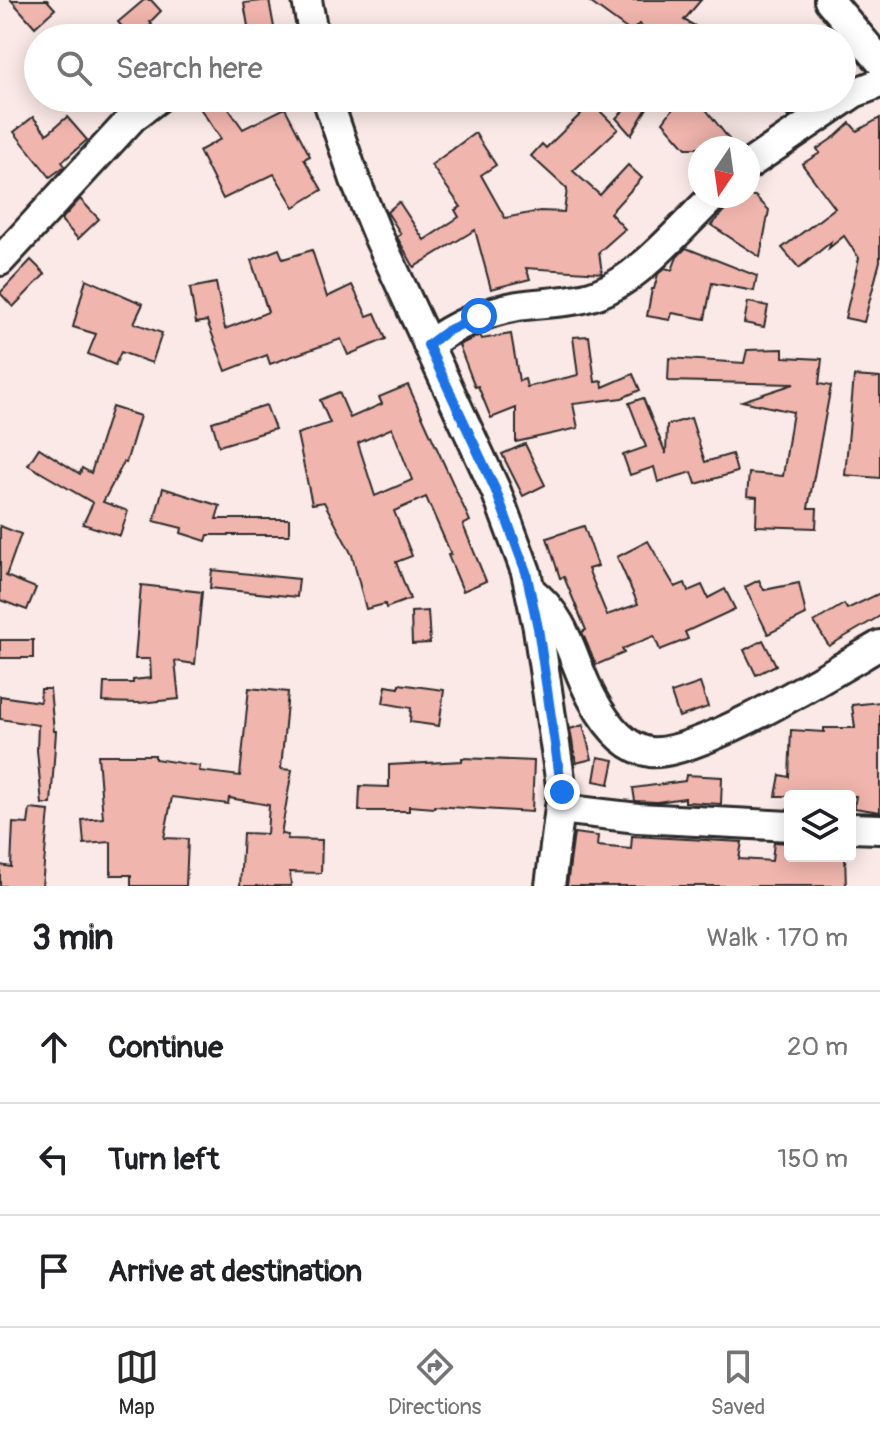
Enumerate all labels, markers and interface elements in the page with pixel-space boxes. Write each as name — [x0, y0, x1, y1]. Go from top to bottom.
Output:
search box — [24, 24, 856, 112]
icon: search — [52, 46, 96, 90]
text: Search here — [116, 50, 263, 87]
north arrow — [688, 136, 760, 208]
route start — [461, 298, 497, 334]
route end — [544, 774, 580, 810]
map controls — [784, 790, 856, 862]
button: layers — [784, 790, 856, 862]
text: 3 min — [32, 917, 114, 960]
text: Walk · 170 m — [707, 922, 848, 954]
icon: ahead — [32, 1025, 76, 1069]
text: Continue — [108, 1029, 223, 1066]
text: 20 m — [787, 1031, 848, 1063]
icon: left — [32, 1137, 76, 1181]
text: Turn left — [108, 1141, 219, 1178]
text: 150 m — [777, 1143, 848, 1175]
icon: arrive — [32, 1249, 76, 1293]
text: Arrive at destination — [108, 1253, 362, 1290]
tab: Map — [115, 1345, 159, 1421]
tab: Directions — [388, 1345, 481, 1421]
tab: Saved — [711, 1345, 765, 1421]

